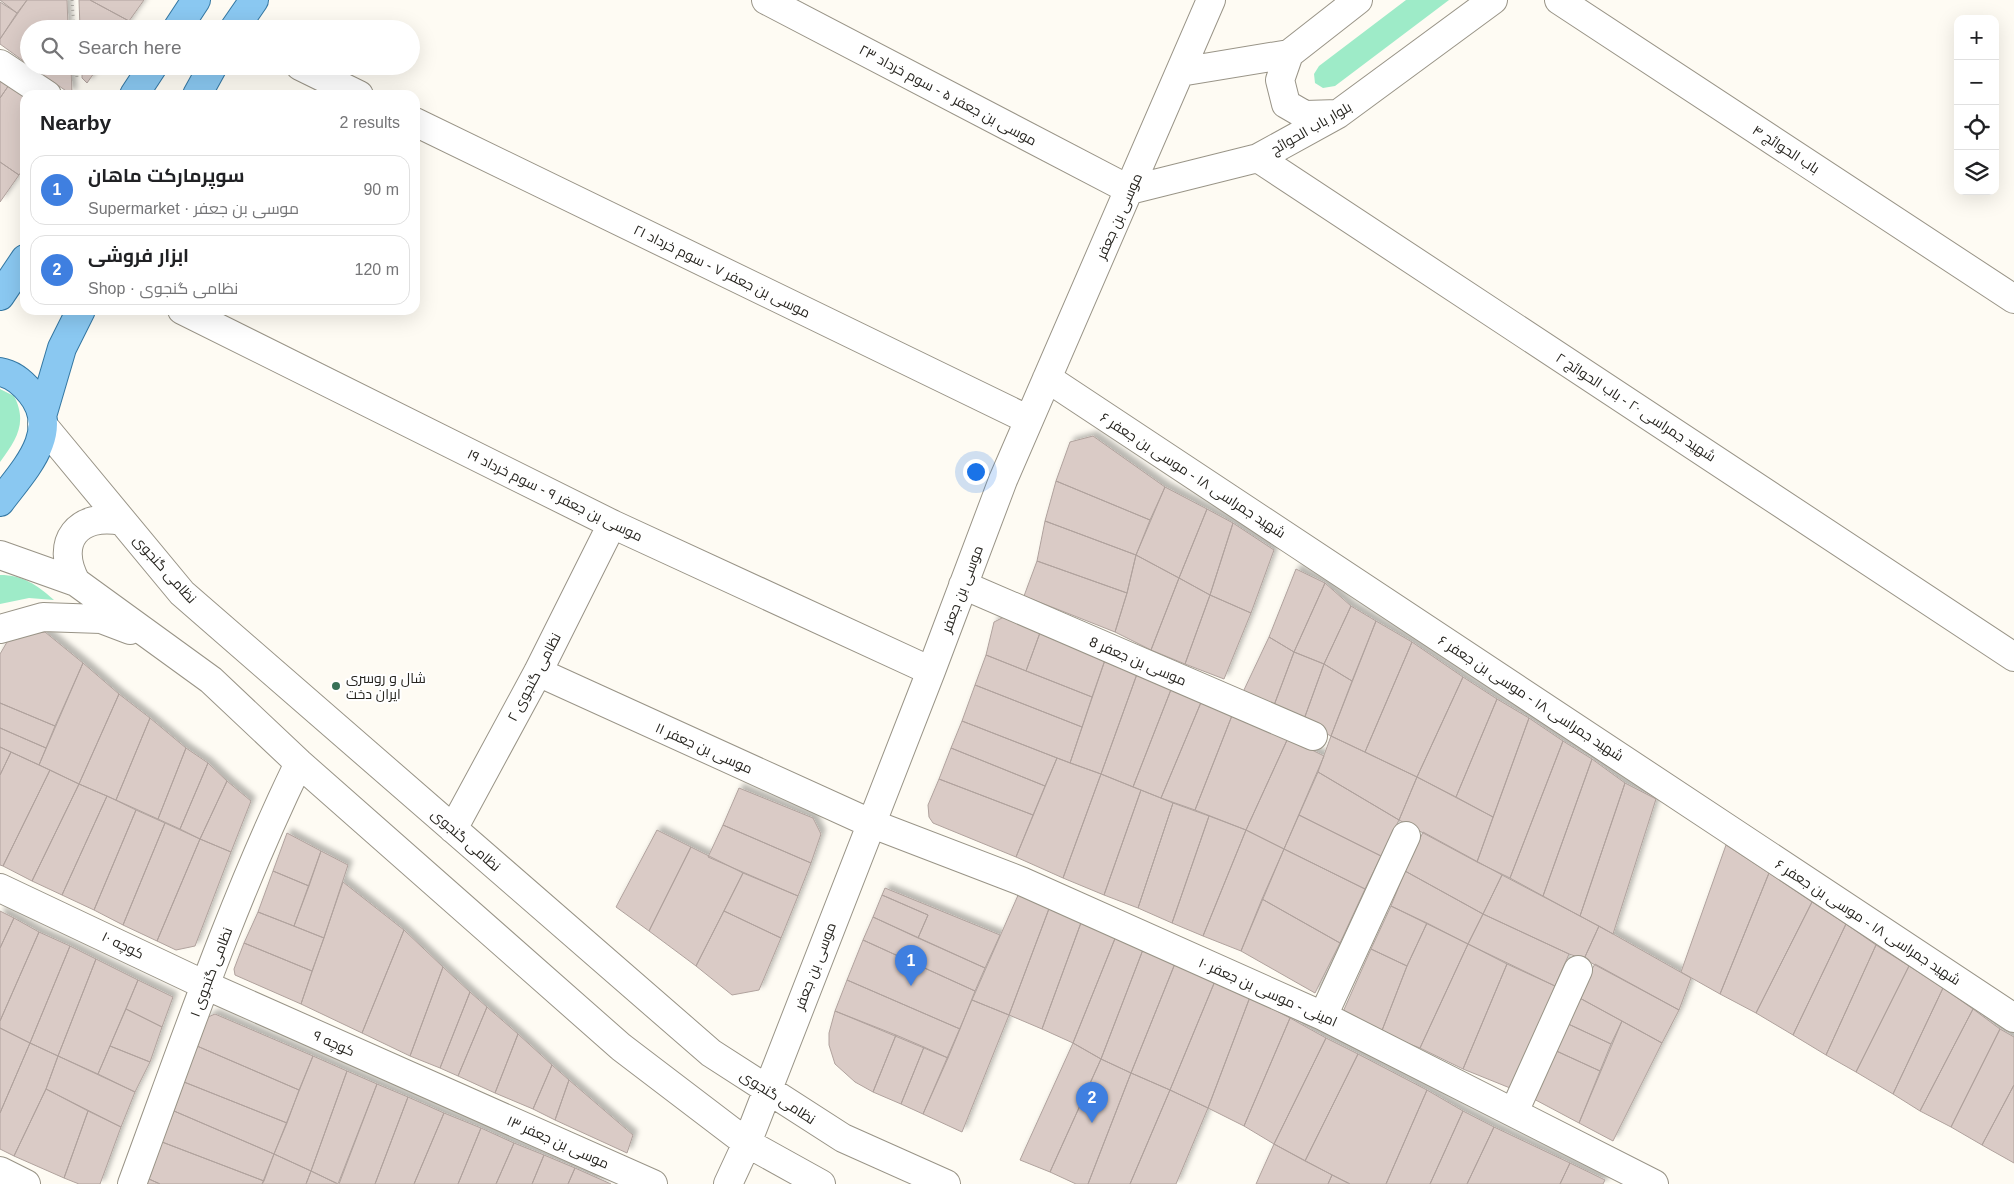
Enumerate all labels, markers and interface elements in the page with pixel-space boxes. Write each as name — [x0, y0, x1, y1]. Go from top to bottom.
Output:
map controls — [1954, 15, 1999, 195]
button: + — [1954, 15, 1999, 60]
search box — [20, 20, 420, 75]
icon: search — [38, 34, 66, 62]
text: Search here — [78, 37, 182, 58]
street label: موسی بن جعفر ۵ - سوم خرداد ۲۳ — [856, 41, 1039, 150]
button: − — [1954, 60, 1999, 105]
street label: بلوار باب الحوائج — [1268, 98, 1355, 158]
button: locate — [1954, 105, 1999, 150]
text: Nearby — [40, 111, 111, 134]
text: 2 results — [340, 114, 400, 131]
street label: باب الحوائج ۴ — [1749, 121, 1822, 177]
button: layers — [1954, 150, 1999, 195]
text: سوپرمارکت ماهان — [88, 165, 244, 186]
street label: موسی بن جعفر — [1093, 171, 1145, 262]
text: 1 — [53, 181, 61, 198]
text: 90 m — [363, 181, 399, 198]
text: Supermarket · موسی بن جعفر — [88, 200, 299, 217]
street label: موسی بن جعفر ۷ - سوم خرداد ۲۱ — [630, 221, 813, 323]
text: ابزار فروشی — [88, 245, 189, 266]
text: 2 — [53, 261, 61, 278]
text: 120 m — [355, 261, 399, 278]
text: Shop · نظامی گنجوی — [88, 280, 238, 297]
street label: شهید جمراسی ۲۰ - باب الحوائج ۲ — [1553, 349, 1719, 466]
street label: شهید جمراسی ۱۸ - موسی بن جعفر ۶ — [1097, 409, 1289, 541]
street label: موسی بن جعفر ۹ - سوم خرداد ۱۹ — [464, 446, 645, 546]
your location — [963, 459, 989, 485]
street label: نظامی گنجوی — [130, 532, 200, 606]
street label: موسی بن جعفر — [938, 543, 986, 636]
street label: نظامی گنجوی ۲ — [504, 630, 564, 724]
street label: شهید جمراسی ۱۸ - موسی بن جعفر ۶ — [1435, 632, 1627, 764]
street label: موسی بن جعفر 8 — [1087, 633, 1189, 689]
place label: شال و روسری ایران دخت — [346, 670, 426, 702]
marker: شال و روسری ایران دخت — [330, 680, 342, 692]
street label: موسی بن جعفر ۱۱ — [653, 719, 755, 777]
street label: نظامی گنجوی — [428, 806, 504, 874]
street label: شهید جمراسی ۱۸ - موسی بن جعفر ۶ — [1772, 856, 1964, 988]
street label: موسی بن جعفر — [791, 920, 839, 1013]
street label: نظامی گنجوی ۱ — [187, 925, 235, 1019]
street label: کوچه ۱۰ — [99, 928, 146, 964]
pin: 1 — [895, 945, 927, 986]
street label: امینی - موسی بن جعفر ۱۰ — [1196, 954, 1340, 1030]
street label: کوچه ۹ — [310, 1027, 357, 1061]
street label: نظامی گنجوی — [737, 1067, 819, 1127]
pin: 2 — [1076, 1082, 1108, 1123]
street label: موسی بن جعفر ۱۳ — [505, 1112, 611, 1172]

